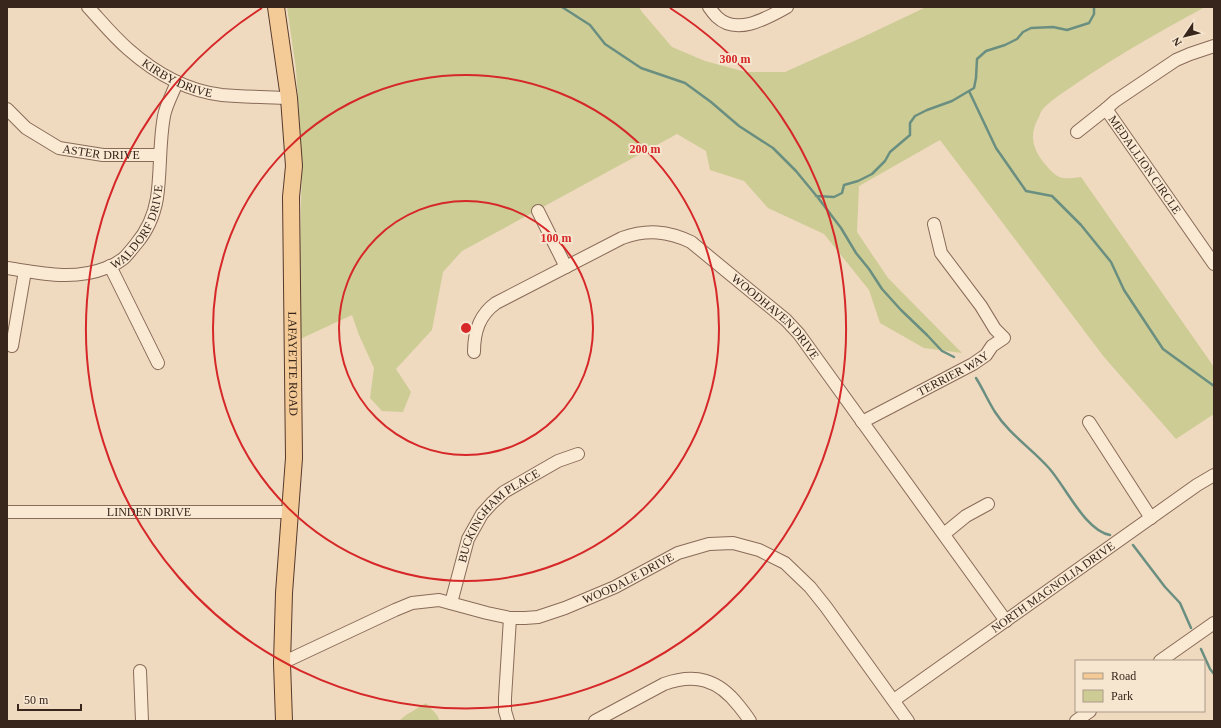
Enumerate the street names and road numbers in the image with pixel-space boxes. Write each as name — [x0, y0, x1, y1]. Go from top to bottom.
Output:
street label: KIRBY DRIVE — [139, 56, 214, 100]
street label: MEDALLION CIRCLE — [1106, 113, 1184, 217]
street label: ASTER DRIVE — [62, 142, 140, 162]
street label: WALDORF DRIVE — [108, 184, 166, 272]
street label: WOODHAVEN DRIVE — [728, 271, 822, 362]
street label: LAFAYETTE ROAD — [285, 311, 301, 416]
street label: TERRIER WAY — [915, 348, 991, 399]
street label: BUCKINGHAM PLACE — [455, 466, 542, 564]
street label: LINDEN DRIVE — [107, 505, 191, 519]
street label: NORTH MAGNOLIA DRIVE — [989, 539, 1117, 636]
street label: WOODALE DRIVE — [580, 550, 676, 607]

